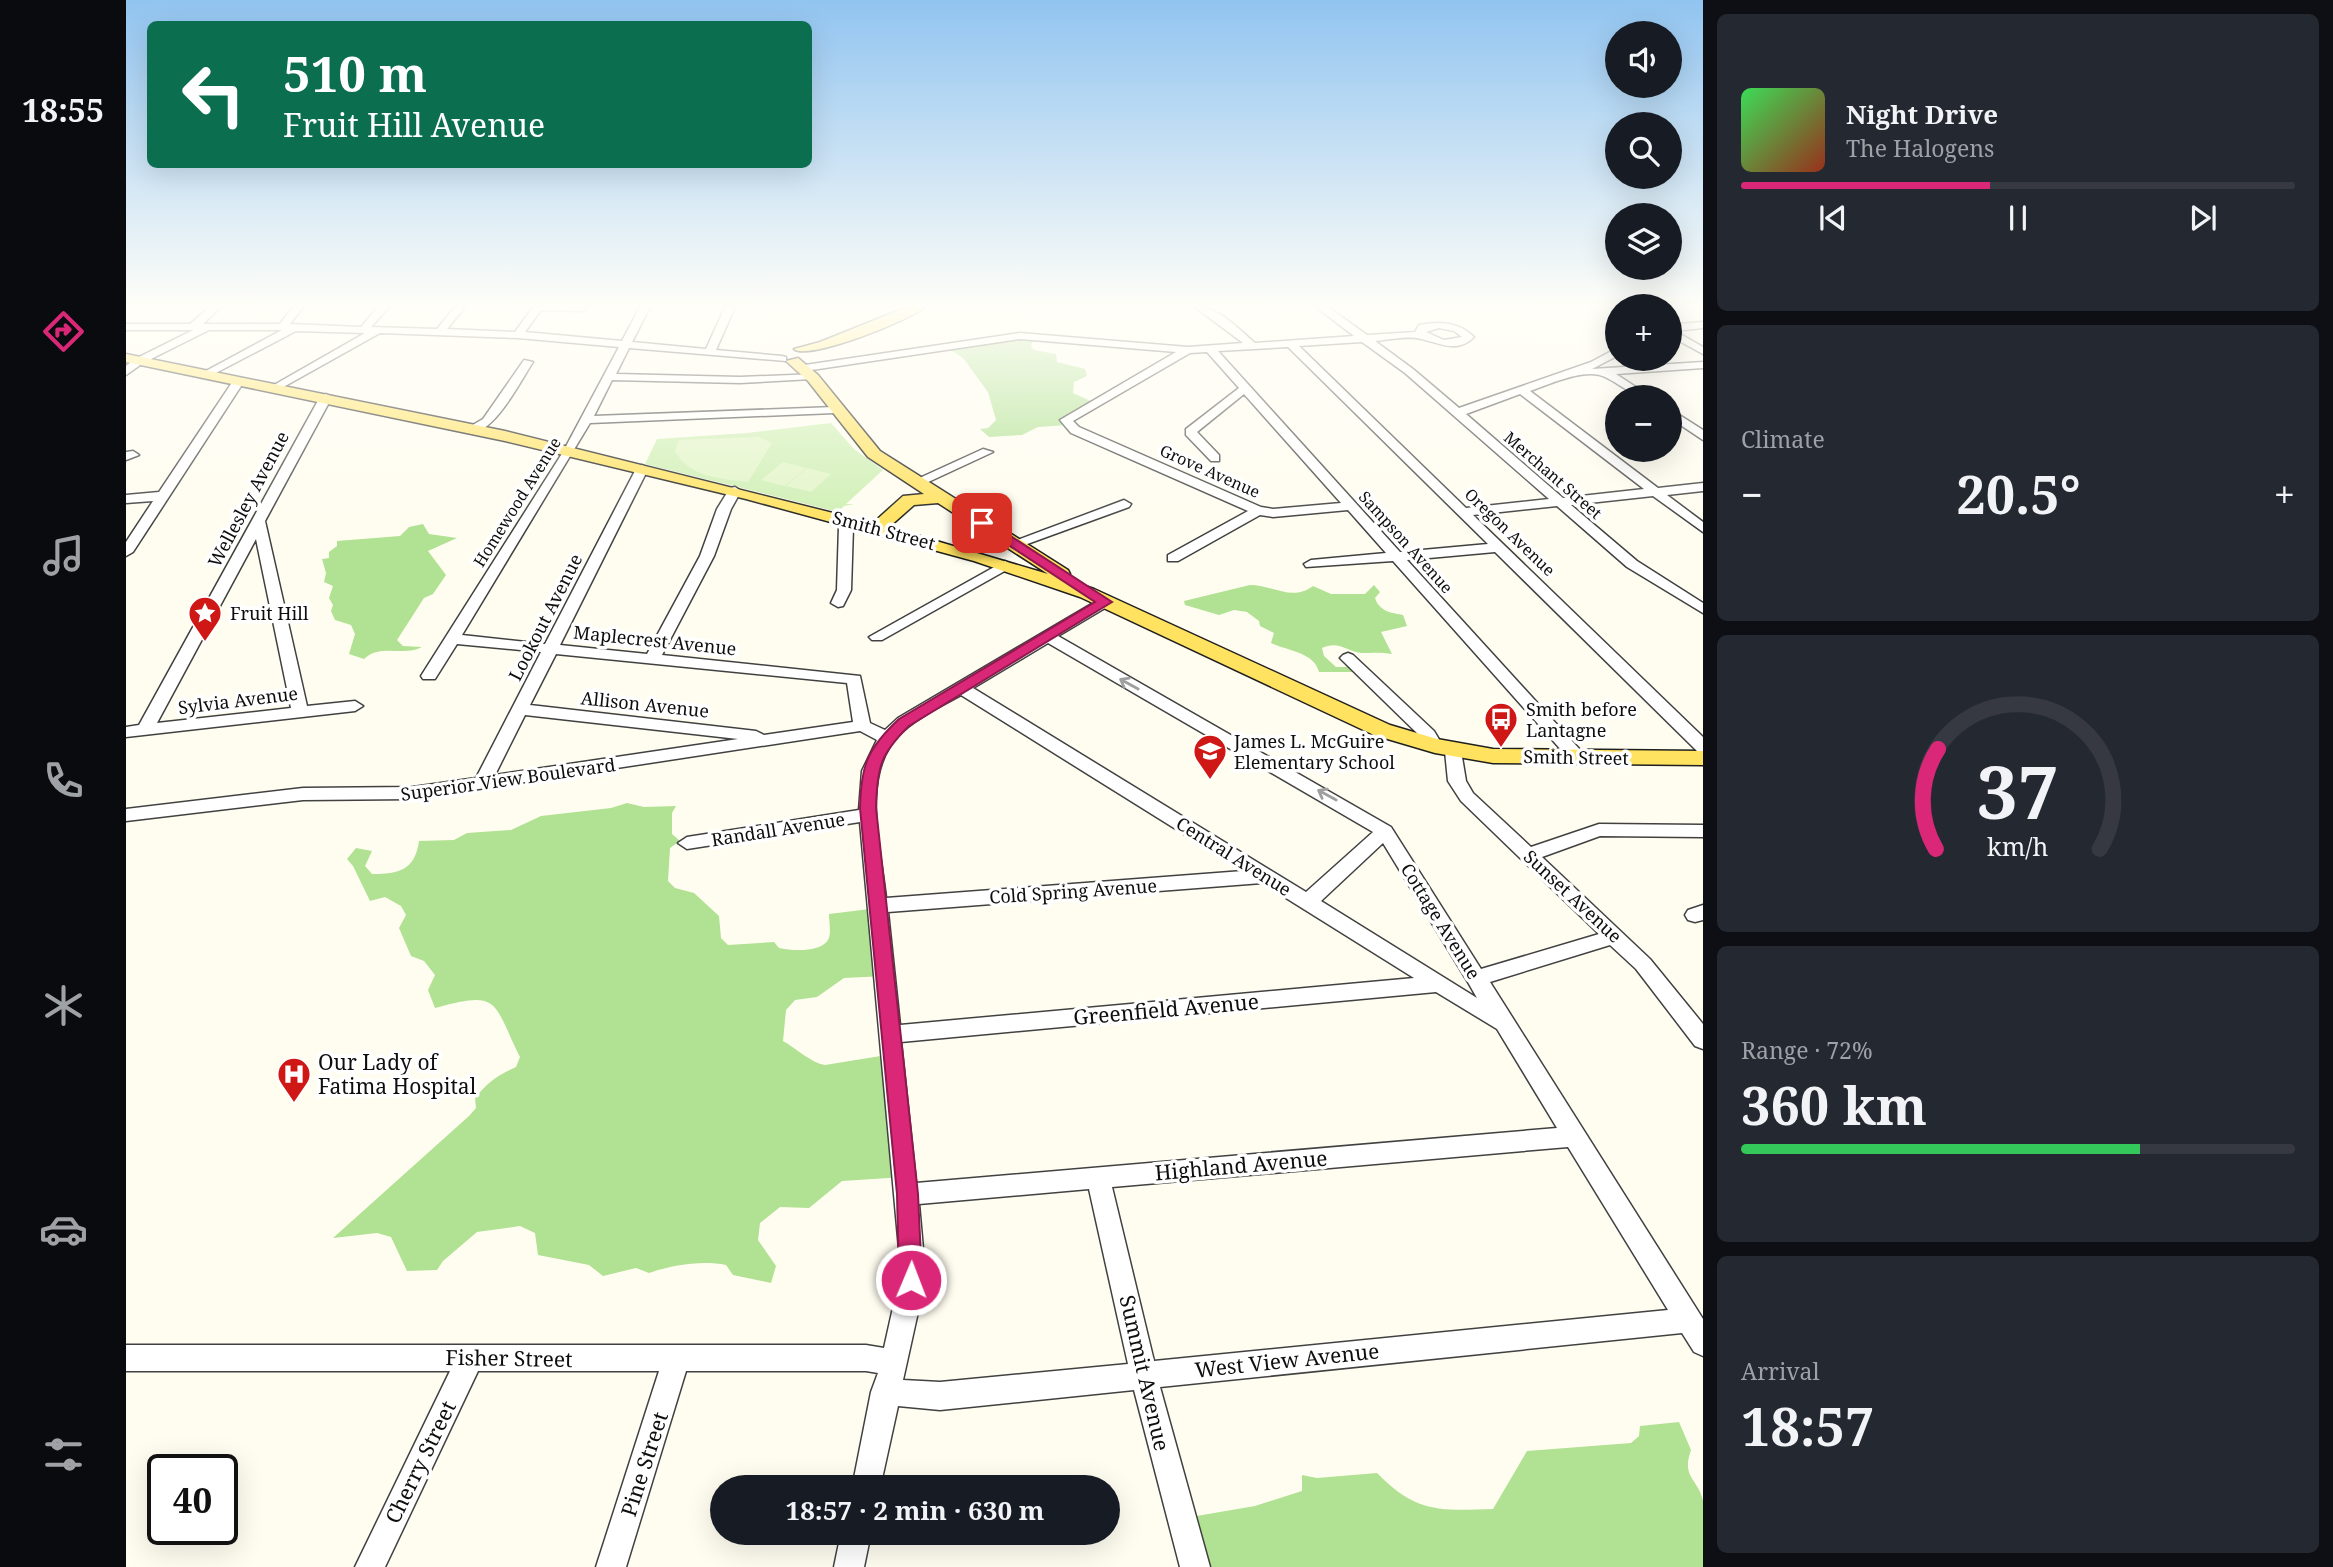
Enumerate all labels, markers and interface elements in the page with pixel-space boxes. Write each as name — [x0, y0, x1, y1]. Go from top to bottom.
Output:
map controls — [1605, 21, 1682, 462]
button: sound — [1605, 21, 1682, 98]
text: 510 m — [283, 40, 427, 106]
icon: left — [168, 49, 259, 140]
text: 18:55 — [22, 88, 104, 131]
text: Night Drive — [1846, 96, 1998, 132]
text: Fruit Hill Avenue — [283, 103, 545, 146]
button: search — [1605, 112, 1682, 189]
text: The Halogens — [1846, 132, 1994, 164]
icon: previous — [1814, 199, 1852, 237]
icon: pause — [1999, 199, 2037, 237]
icon: next — [2184, 199, 2222, 237]
button: layers — [1605, 203, 1682, 280]
button: + — [1605, 294, 1682, 371]
icon: directions — [39, 307, 88, 356]
button: − — [1605, 385, 1682, 462]
text: Climate — [1741, 423, 1825, 455]
street label: Merchant Street — [1499, 426, 1607, 524]
street label: Wellesley Avenue — [202, 427, 294, 571]
street label: Homewood Avenue — [468, 433, 566, 571]
street label: Grove Avenue — [1156, 439, 1264, 503]
text: 20.5° — [1956, 458, 2081, 529]
text: − — [1741, 468, 1763, 520]
text: + — [2274, 468, 2295, 520]
street label: Oregon Avenue — [1460, 483, 1560, 581]
street label: Sampson Avenue — [1354, 486, 1458, 598]
pin — [952, 493, 1012, 553]
icon: arrive — [963, 504, 1001, 542]
street label: Smith Street — [830, 505, 938, 555]
icon: music — [39, 531, 88, 580]
street label: Lookout Avenue — [503, 549, 587, 685]
place icon: Fruit Hill — [186, 594, 224, 643]
place label: Fruit Hill — [230, 601, 309, 625]
street label: Maplecrest Avenue — [572, 620, 738, 660]
one-way arrow — [1119, 677, 1139, 691]
street label: Sylvia Avenue — [177, 681, 299, 719]
street label: Allison Avenue — [580, 685, 710, 723]
place label: Smith before Lantagne — [1526, 697, 1637, 742]
bus stop icon: Smith before Lantagne — [1482, 700, 1520, 749]
place label: James L. McGuire Elementary School — [1233, 729, 1395, 774]
school or university icon: James L. McGuire Elementary School — [1191, 732, 1229, 781]
text: 37 — [1977, 742, 2059, 841]
street label: Smith Street — [1523, 744, 1629, 770]
street label: Superior View Boulevard — [399, 752, 617, 806]
icon: phone — [39, 756, 88, 805]
one-way arrow — [1317, 788, 1338, 801]
street label: Randall Avenue — [709, 807, 847, 851]
street label: Central Avenue — [1172, 811, 1296, 901]
text: km/h — [1987, 829, 2049, 863]
street label: Sunset Avenue — [1519, 844, 1627, 948]
street label: Cottage Avenue — [1396, 858, 1486, 984]
street label: Cold Spring Avenue — [988, 873, 1158, 909]
icon: climate — [39, 981, 88, 1030]
street label: Greenfield Avenue — [1072, 987, 1260, 1031]
text: Range · 72% — [1741, 1034, 1873, 1066]
place label: Our Lady of Fatima Hospital — [318, 1048, 477, 1100]
hospital icon: Our Lady of Fatima Hospital — [275, 1055, 313, 1104]
text: 360 km — [1741, 1069, 1927, 1140]
street label: Highland Avenue — [1153, 1144, 1329, 1186]
icon: car — [39, 1205, 88, 1254]
position arrow — [874, 1243, 948, 1317]
street label: Summit Avenue — [1113, 1292, 1177, 1454]
street label: West View Avenue — [1194, 1336, 1380, 1384]
street label: Fisher Street — [445, 1343, 573, 1373]
text: Arrival — [1741, 1355, 1820, 1387]
text: 18:57 — [1741, 1390, 1874, 1461]
street label: Cherry Street — [378, 1396, 462, 1528]
street label: Pine Street — [614, 1408, 674, 1520]
icon: filters — [39, 1430, 88, 1479]
speed limit sign: 40 — [147, 1454, 238, 1545]
text: 18:57 · 2 min · 630 m — [785, 1492, 1045, 1528]

